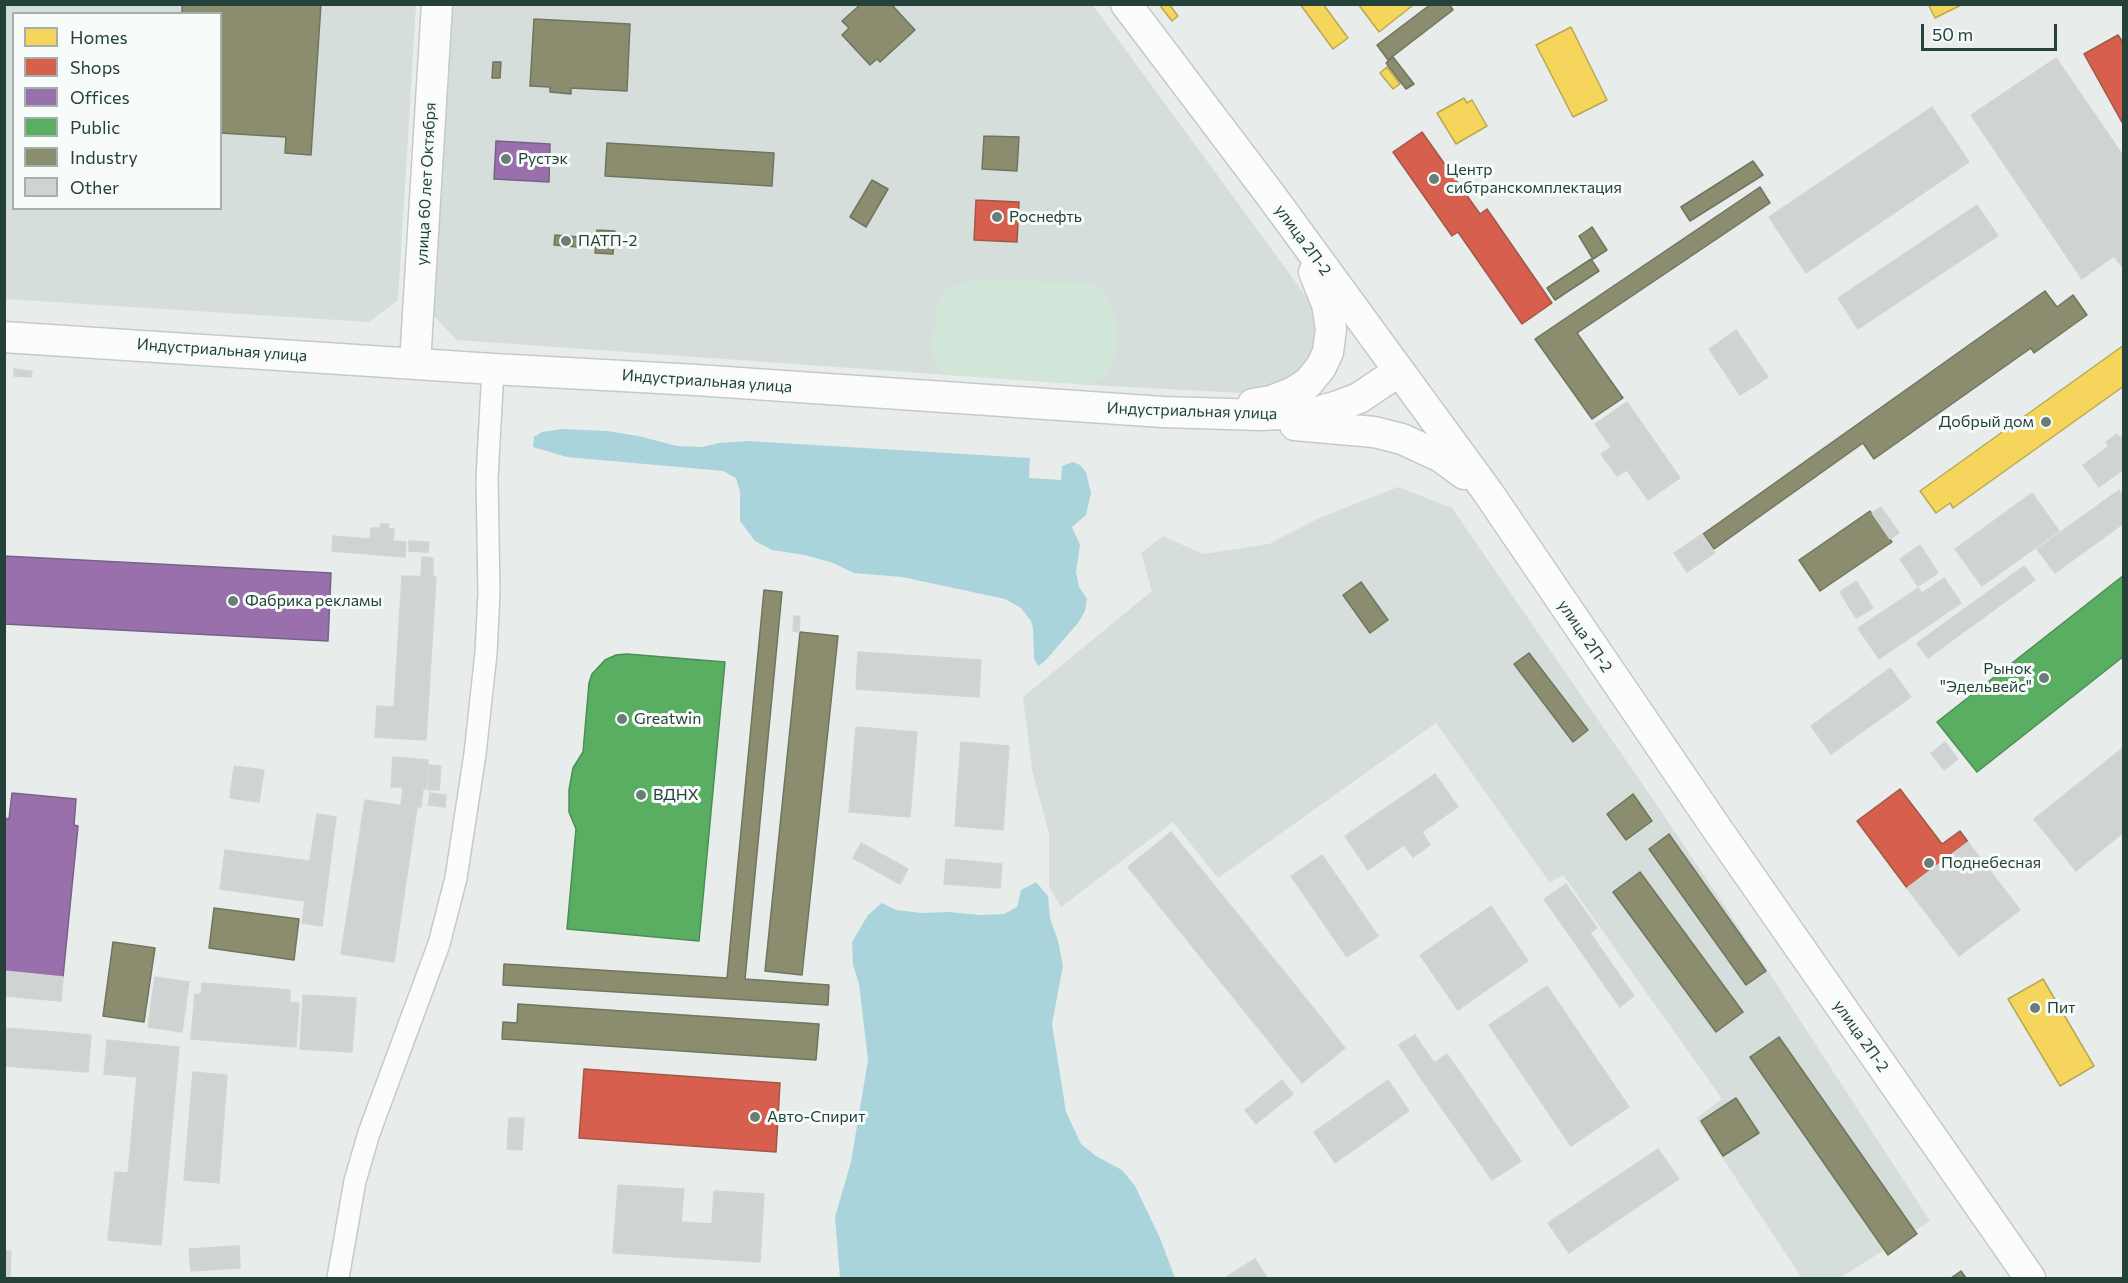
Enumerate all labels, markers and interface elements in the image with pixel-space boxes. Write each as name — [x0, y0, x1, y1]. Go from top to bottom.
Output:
legend — [12, 12, 222, 210]
scale bar — [1924, 12, 2060, 50]
text: 50 m — [1932, 23, 1973, 45]
text: Homes — [70, 26, 128, 48]
text: Shops — [70, 56, 120, 78]
text: Offices — [70, 86, 130, 108]
street label: улица 60 лет Октября — [412, 102, 440, 266]
text: Public — [70, 116, 120, 138]
text: Industry — [70, 146, 138, 168]
place label: Рустэк — [518, 149, 568, 169]
marker: Рустэк — [499, 152, 513, 166]
place label: Центр сибтранскомплектация — [1446, 160, 1622, 198]
marker: Центр сибтранскомплектация — [1427, 172, 1441, 186]
text: Other — [70, 176, 119, 198]
street label: улица 2П-2 — [1271, 201, 1335, 279]
place label: Роснефть — [1009, 207, 1082, 227]
marker: Роснефть — [990, 210, 1004, 224]
place label: ПАТП-2 — [578, 231, 637, 251]
marker: ПАТП-2 — [559, 234, 573, 248]
street label: Индустриальная улица — [136, 334, 308, 366]
street label: Индустриальная улица — [621, 365, 793, 397]
street label: Индустриальная улица — [1106, 398, 1278, 424]
place label: Добрый дом — [1939, 412, 2034, 432]
marker: Добрый дом — [2039, 415, 2053, 429]
place label: Фабрика рекламы — [245, 591, 382, 611]
marker: Фабрика рекламы — [226, 594, 240, 608]
street label: улица 2П-2 — [1554, 596, 1616, 676]
place label: Рынок "Эдельвейс" — [1940, 659, 2032, 697]
marker: Рынок "Эдельвейс" — [2037, 671, 2051, 685]
place label: Greatwin — [634, 709, 701, 729]
marker: Greatwin — [615, 712, 629, 726]
place label: ВДНХ — [653, 785, 699, 805]
marker: ВДНХ — [634, 788, 648, 802]
place label: Поднебесная — [1941, 853, 2041, 873]
marker: Поднебесная — [1922, 856, 1936, 870]
street label: улица 2П-2 — [1829, 996, 1893, 1076]
place label: Пит — [2047, 998, 2076, 1018]
marker: Пит — [2028, 1001, 2042, 1015]
place label: Авто-Спирит — [767, 1107, 866, 1127]
marker: Авто-Спирит — [748, 1110, 762, 1124]

